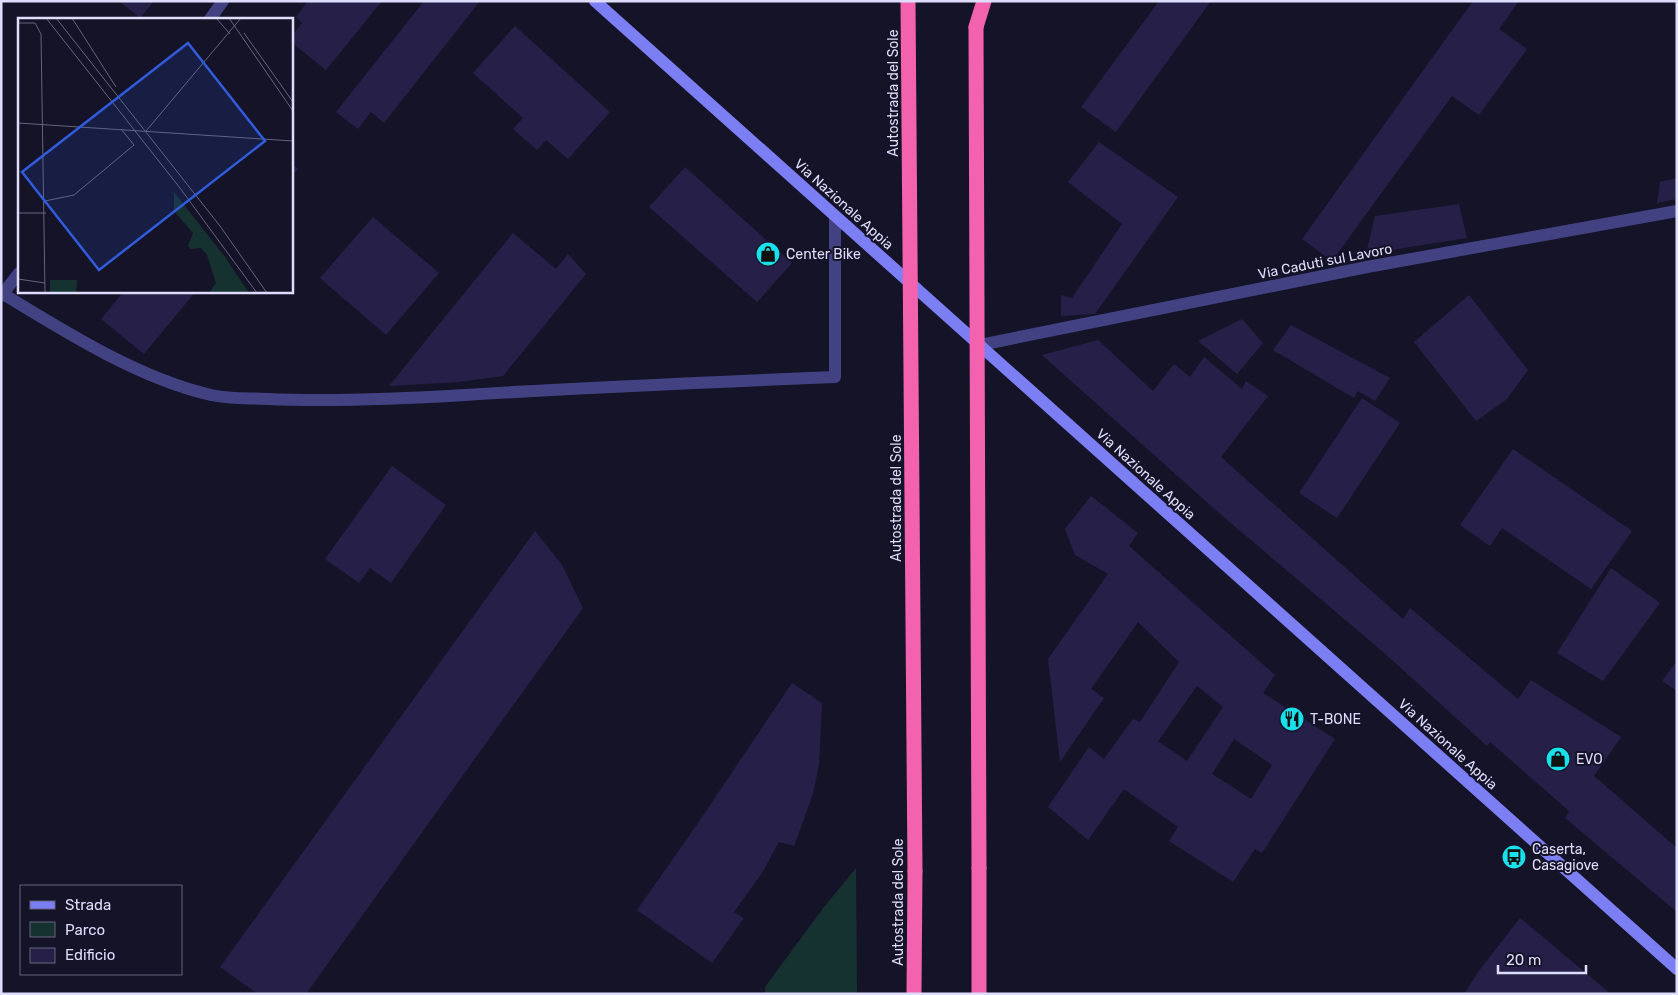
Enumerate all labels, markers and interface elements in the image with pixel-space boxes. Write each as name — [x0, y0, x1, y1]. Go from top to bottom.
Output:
inset map — [18, 18, 292, 292]
street label: Autostrada del Sole — [885, 29, 902, 157]
street label: Via Nazionale Appia — [791, 155, 897, 253]
street label: Via Caduti sul Lavoro — [1257, 240, 1394, 283]
shop icon: Center Bike — [755, 241, 781, 267]
place label: Center Bike — [786, 246, 861, 263]
street label: Via Nazionale Appia — [1093, 425, 1199, 523]
street label: Autostrada del Sole — [888, 434, 905, 562]
street label: Via Nazionale Appia — [1395, 695, 1501, 793]
restaurant icon: T-BONE — [1279, 706, 1305, 732]
place label: T-BONE — [1310, 711, 1361, 728]
shop icon: EVO — [1545, 746, 1571, 772]
place label: EVO — [1576, 751, 1603, 768]
street label: Autostrada del Sole — [890, 838, 907, 966]
place label: Caserta, Casagiove — [1532, 841, 1599, 874]
bus stop icon: Caserta, Casagiove — [1501, 844, 1527, 870]
legend — [20, 885, 182, 975]
text: Strada — [65, 896, 111, 914]
text: Parco — [65, 921, 105, 939]
scale bar — [1498, 942, 1586, 974]
text: Edificio — [65, 946, 115, 964]
text: 20 m — [1506, 951, 1541, 969]

